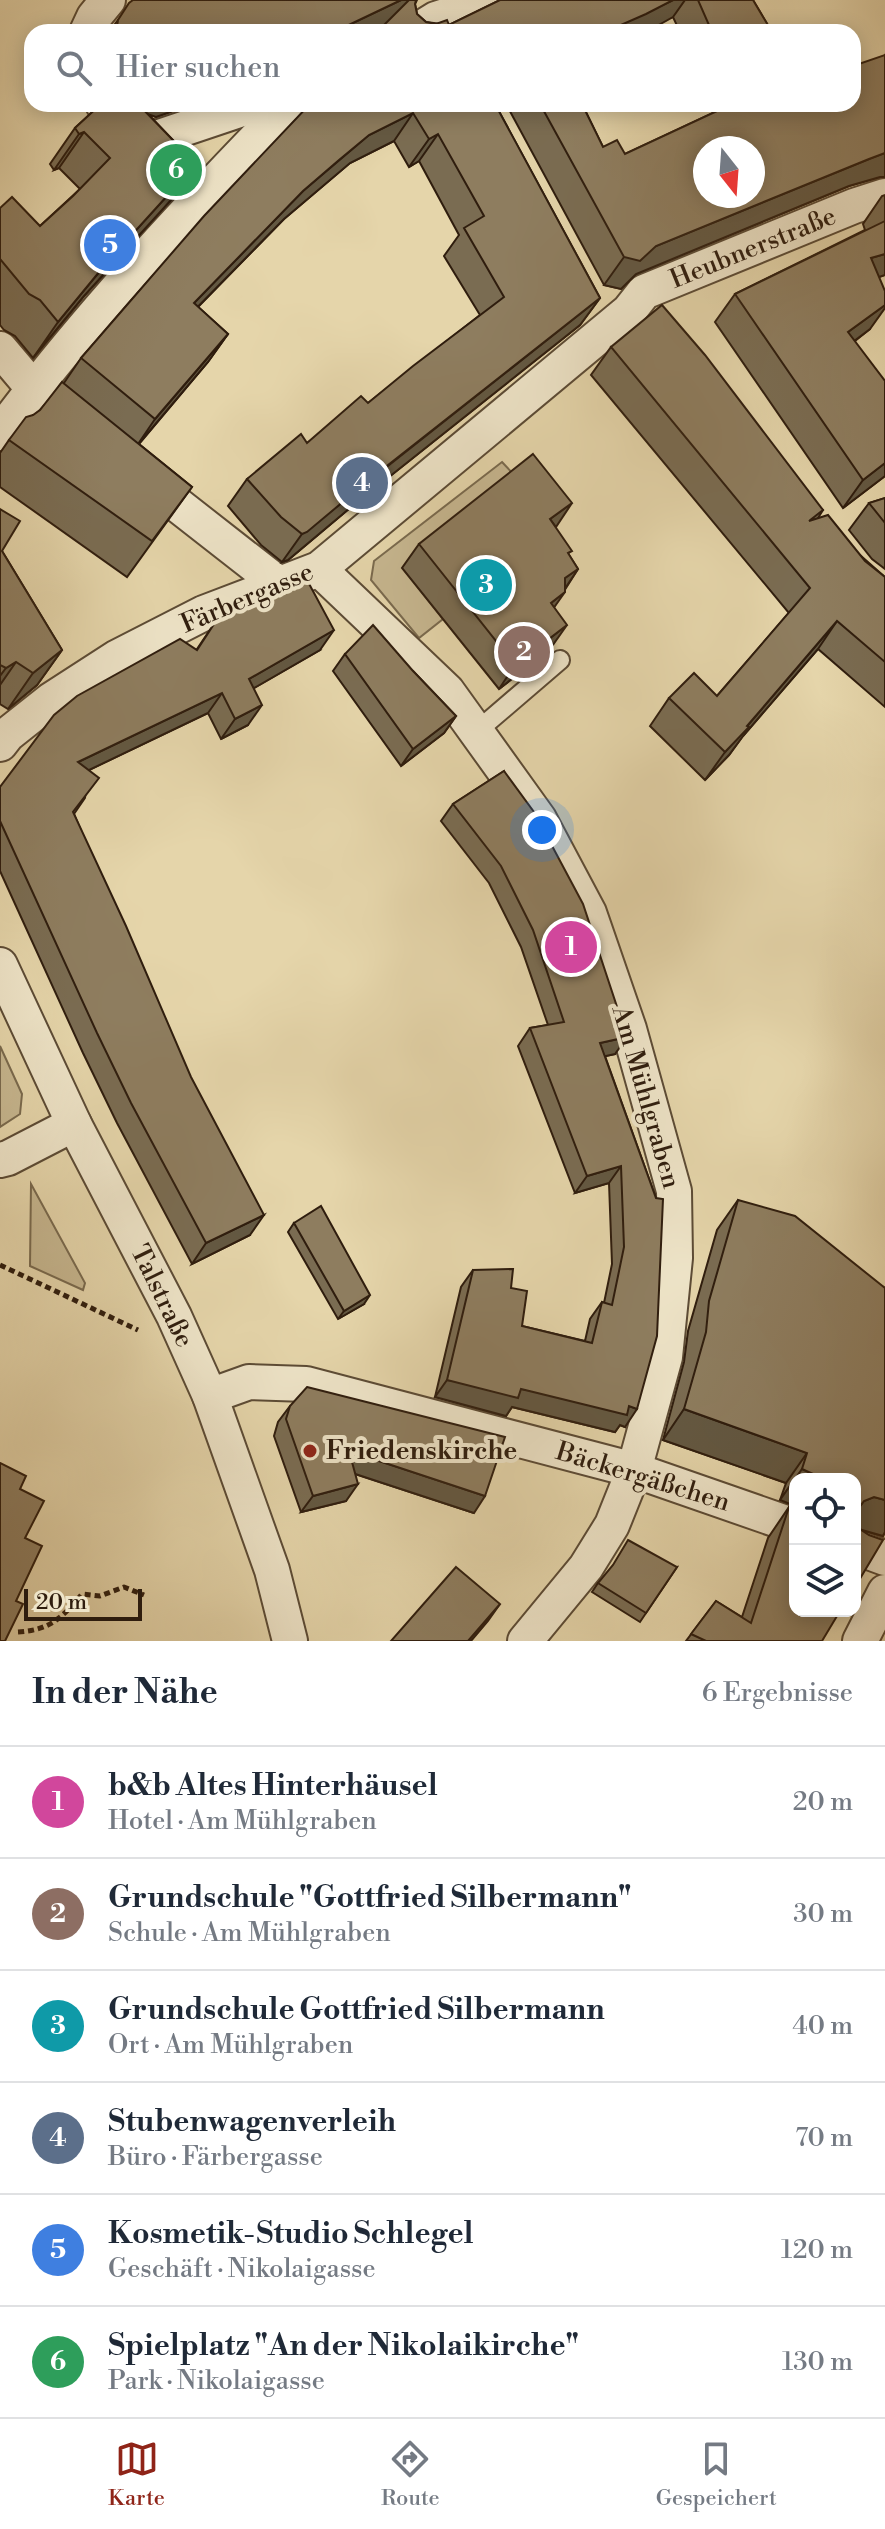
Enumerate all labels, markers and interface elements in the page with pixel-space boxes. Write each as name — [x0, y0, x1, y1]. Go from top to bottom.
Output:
search box — [24, 24, 861, 112]
icon: search — [52, 46, 96, 90]
text: Hier suchen — [116, 49, 280, 87]
north arrow — [693, 136, 765, 208]
pin: 6 — [150, 140, 202, 200]
street label: Heubnerstraße — [665, 200, 841, 296]
pin: 5 — [84, 215, 136, 275]
pin: 4 — [336, 453, 388, 513]
pin: 3 — [460, 555, 512, 615]
street label: Färbergasse — [176, 556, 318, 640]
pin: 2 — [498, 622, 550, 682]
your location — [522, 810, 562, 850]
pin: 1 — [545, 917, 597, 977]
street label: Am Mühlgraben — [604, 1001, 687, 1192]
street label: Talstraße — [123, 1239, 201, 1353]
place label: Friedenskirche — [326, 1435, 517, 1467]
street label: Bäckergäßchen — [551, 1435, 734, 1519]
marker: Friedenskirche — [301, 1442, 319, 1460]
map controls — [789, 1473, 861, 1617]
button: locate — [789, 1473, 861, 1545]
button: layers — [789, 1545, 861, 1617]
scale bar — [24, 1585, 142, 1621]
text: 20 m — [36, 1589, 87, 1616]
text: In der Nähe — [32, 1672, 218, 1714]
text: 6 Ergebnisse — [702, 1677, 853, 1709]
text: b&b Altes Hinterhäusel — [108, 1767, 438, 1805]
text: 1 — [52, 1786, 64, 1818]
text: 20 m — [793, 1786, 853, 1818]
text: Hotel · Am Mühlgraben — [108, 1805, 377, 1837]
text: Grundschule "Gottfried Silbermann" — [108, 1879, 632, 1917]
text: 2 — [50, 1898, 66, 1930]
text: 30 m — [793, 1898, 853, 1930]
text: Schule · Am Mühlgraben — [108, 1917, 391, 1949]
text: Grundschule Gottfried Silbermann — [108, 1991, 605, 2029]
text: 3 — [50, 2010, 66, 2042]
text: 40 m — [792, 2010, 853, 2042]
text: Ort · Am Mühlgraben — [108, 2029, 353, 2061]
text: Stubenwagenverleih — [108, 2103, 396, 2141]
text: 4 — [49, 2122, 67, 2154]
text: 70 m — [795, 2122, 853, 2154]
text: Büro · Färbergasse — [108, 2141, 323, 2173]
text: Kosmetik-Studio Schlegel — [108, 2215, 473, 2253]
text: 5 — [50, 2234, 66, 2266]
text: 120 m — [781, 2234, 853, 2266]
text: Geschäft · Nikolaigasse — [108, 2253, 376, 2285]
text: Spielplatz "An der Nikolaikirche" — [108, 2327, 579, 2365]
text: 6 — [50, 2346, 66, 2378]
text: 130 m — [782, 2346, 853, 2378]
text: Park · Nikolaigasse — [108, 2365, 325, 2397]
tab: Karte — [108, 2437, 165, 2512]
tab: Route — [381, 2437, 440, 2512]
tab: Gespeichert — [656, 2437, 777, 2512]

